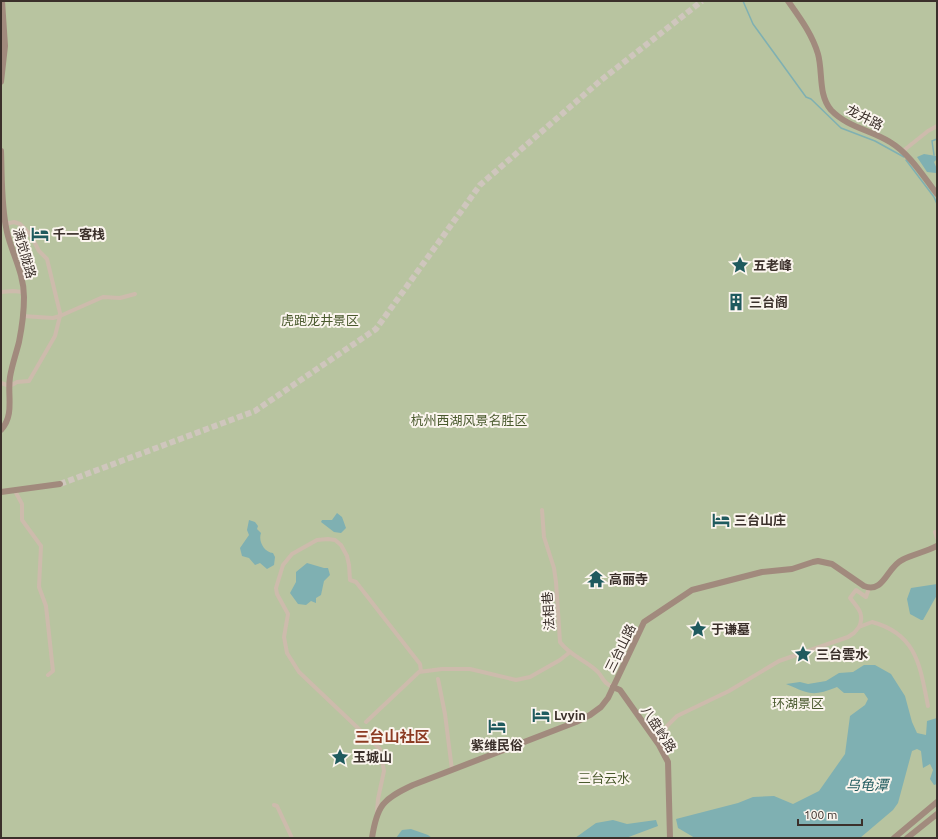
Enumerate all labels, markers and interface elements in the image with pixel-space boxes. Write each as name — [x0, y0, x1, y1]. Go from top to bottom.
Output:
street label: 龙井路 — [844, 102, 886, 132]
hotel icon: 千一客栈 — [30, 224, 50, 244]
street label: 满觉陇路 — [11, 226, 39, 280]
place label: 千一客栈 — [53, 227, 105, 241]
place icon: 五老峰 — [730, 255, 750, 275]
place label: 五老峰 — [753, 258, 792, 272]
building icon: 三台阁 — [726, 292, 746, 312]
place label: 三台阁 — [749, 295, 788, 309]
park label: 虎跑龙井景区 — [281, 313, 359, 327]
park label: 杭州西湖风景名胜区 — [410, 413, 528, 427]
hotel icon: 三台山庄 — [711, 510, 731, 530]
place label: 三台山庄 — [734, 513, 786, 527]
temple icon: 高丽寺 — [586, 569, 606, 589]
place label: 高丽寺 — [609, 572, 648, 586]
street label: 法相巷 — [540, 591, 556, 631]
place icon: 于谦墓 — [688, 619, 708, 639]
street label: 三台山路 — [602, 622, 638, 674]
place label: 于谦墓 — [711, 622, 750, 636]
place icon: 三台雲水 — [793, 644, 813, 664]
place label: 三台雲水 — [816, 647, 868, 661]
park label: 环湖景区 — [772, 696, 824, 710]
street label: 八盘岭路 — [639, 703, 679, 755]
hotel icon: Lvyin — [531, 705, 551, 725]
place label: Lvyin — [554, 708, 586, 722]
hotel icon: 紫维民俗 — [487, 716, 507, 736]
district label: 三台山社区 — [354, 728, 430, 745]
place label: 紫维民俗 — [471, 738, 523, 752]
place icon: 玉城山 — [330, 747, 350, 767]
place label: 玉城山 — [353, 750, 392, 764]
park label: 三台云水 — [578, 771, 630, 785]
water label: 乌龟潭 — [846, 777, 891, 793]
scale bar — [798, 801, 862, 827]
text: 100 m — [804, 808, 837, 821]

